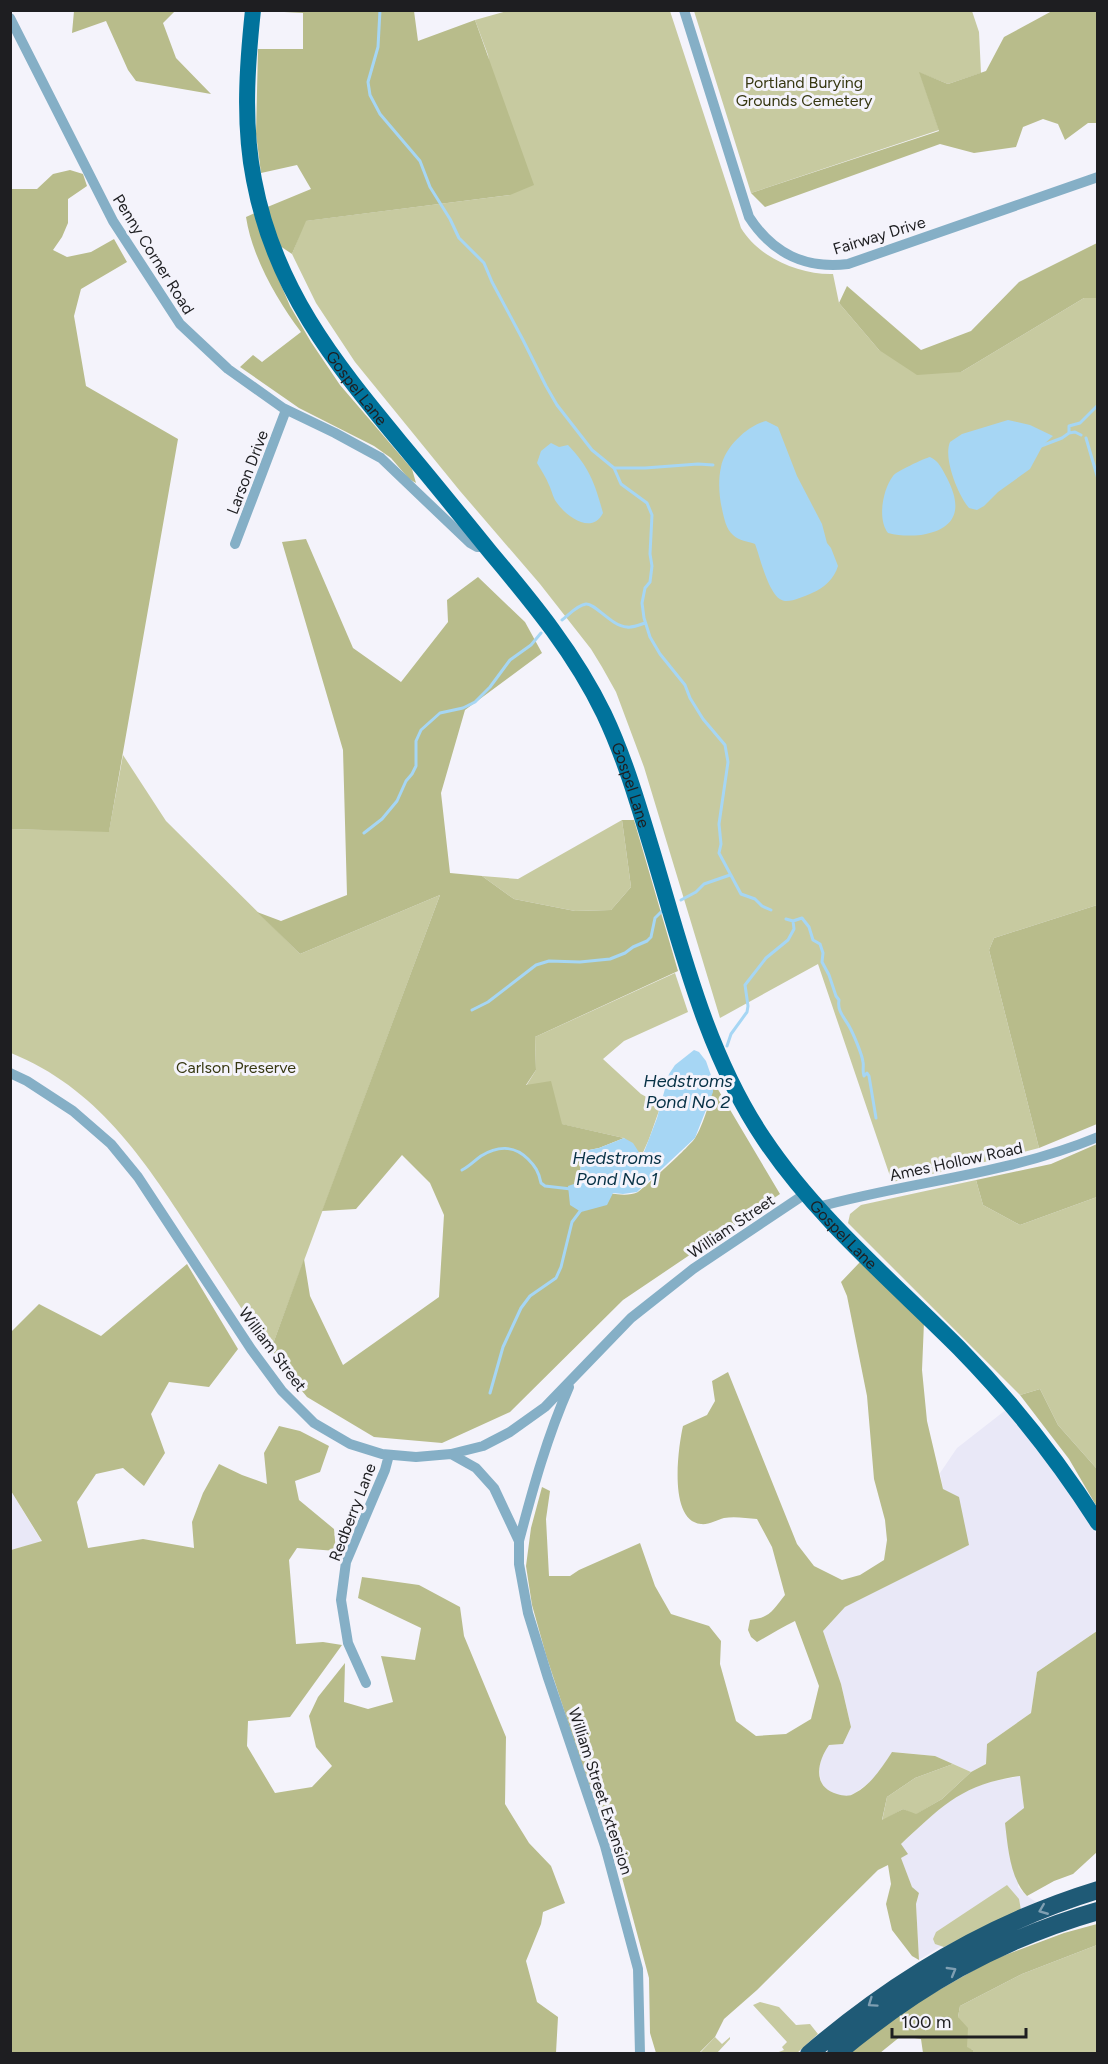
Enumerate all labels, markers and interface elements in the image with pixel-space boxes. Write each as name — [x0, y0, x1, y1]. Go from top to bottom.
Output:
park label: Portland Burying Grounds Cemetery — [736, 73, 873, 110]
street label: Penny Corner Road — [109, 191, 198, 318]
street label: Fairway Drive — [831, 212, 928, 259]
street label: Gospel Lane — [322, 347, 391, 429]
street label: Larson Drive — [223, 427, 272, 517]
street label: Gospel Lane — [607, 740, 654, 830]
park label: Carlson Preserve — [176, 1058, 296, 1077]
water label: Hedstroms Pond No 2 — [643, 1070, 733, 1113]
street label: Ames Hollow Road — [888, 1138, 1024, 1185]
water label: Hedstroms Pond No 1 — [572, 1147, 662, 1190]
street label: William Street — [684, 1190, 778, 1262]
street label: Gospel Lane — [806, 1196, 881, 1274]
street label: William Street — [235, 1304, 310, 1395]
street label: Redberry Lane — [325, 1460, 380, 1564]
street label: William Street Extension — [565, 1705, 637, 1877]
one-way arrow — [1038, 1903, 1049, 1915]
one-way arrow — [946, 1967, 956, 1978]
one-way arrow — [867, 1996, 878, 2007]
scale bar — [892, 2001, 1026, 2039]
text: 100 m — [901, 2011, 951, 2033]

